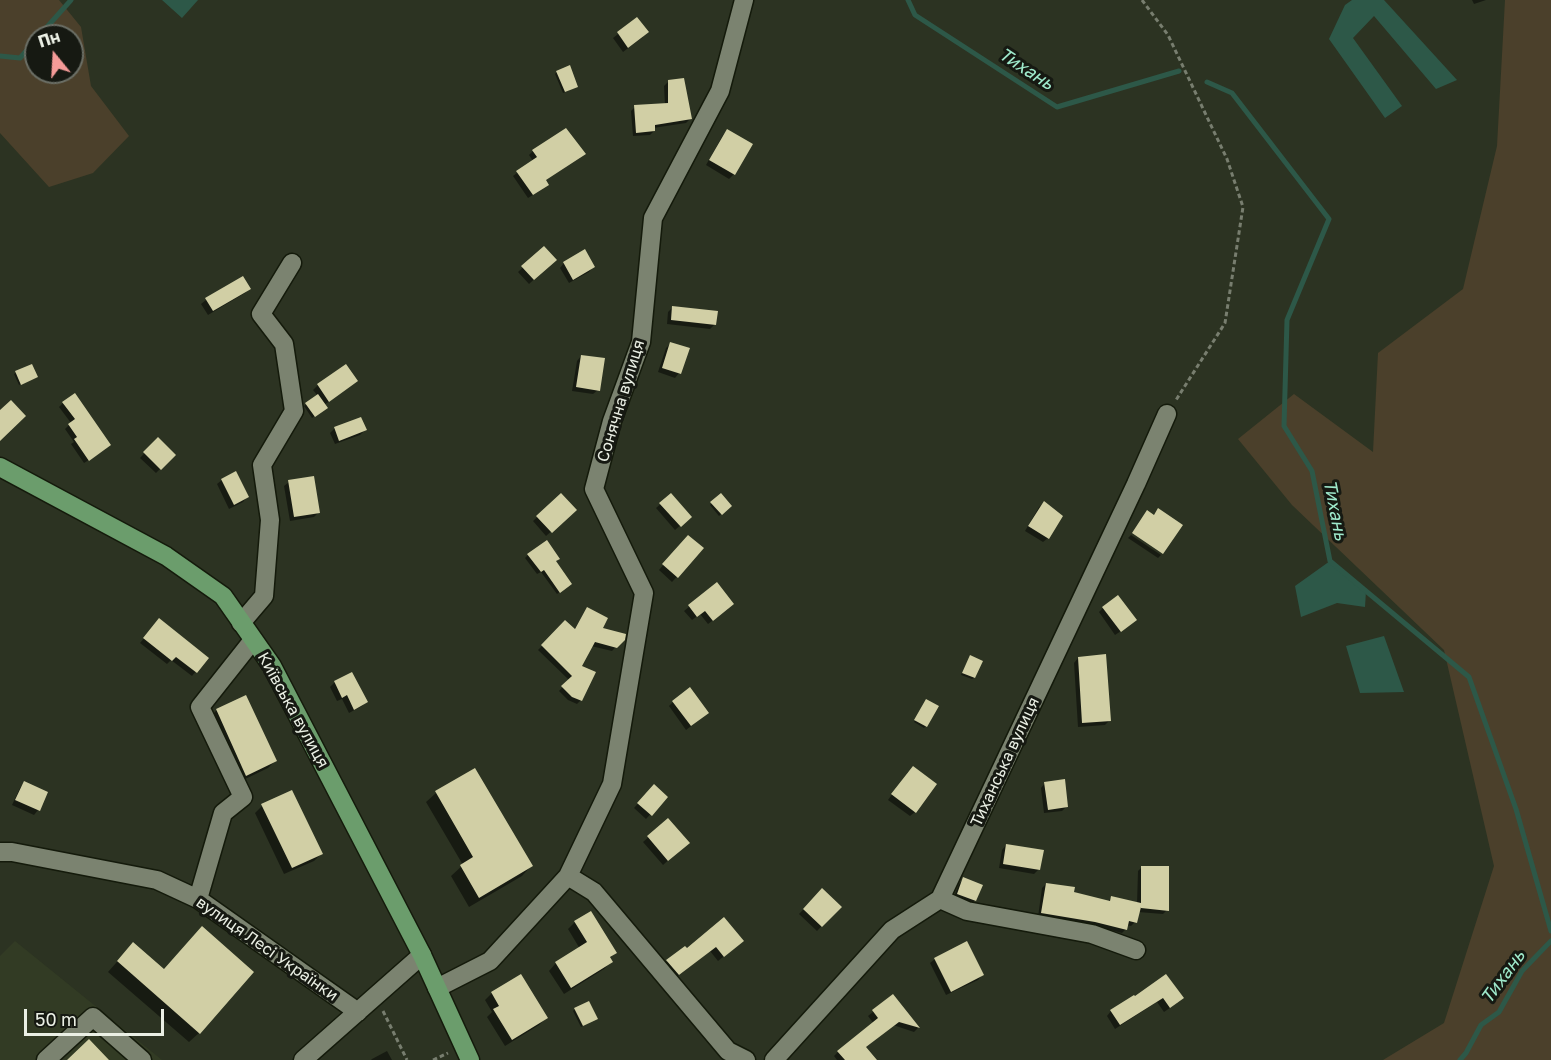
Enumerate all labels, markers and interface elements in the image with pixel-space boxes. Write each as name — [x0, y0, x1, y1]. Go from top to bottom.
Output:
north arrow — [24, 24, 84, 84]
text: Пн — [36, 26, 62, 52]
water label: Тихань — [995, 43, 1057, 95]
street label: Сонячна вулиця — [593, 338, 649, 464]
water label: Тихань — [1319, 478, 1351, 542]
street label: Київська вулиця — [253, 649, 333, 771]
street label: Тиханська вулиця — [967, 694, 1043, 830]
street label: вулиця Лесі Українки — [192, 893, 342, 1005]
water label: Тихань — [1476, 946, 1530, 1008]
scale bar — [27, 997, 166, 1035]
text: 50 m — [35, 1008, 77, 1030]

